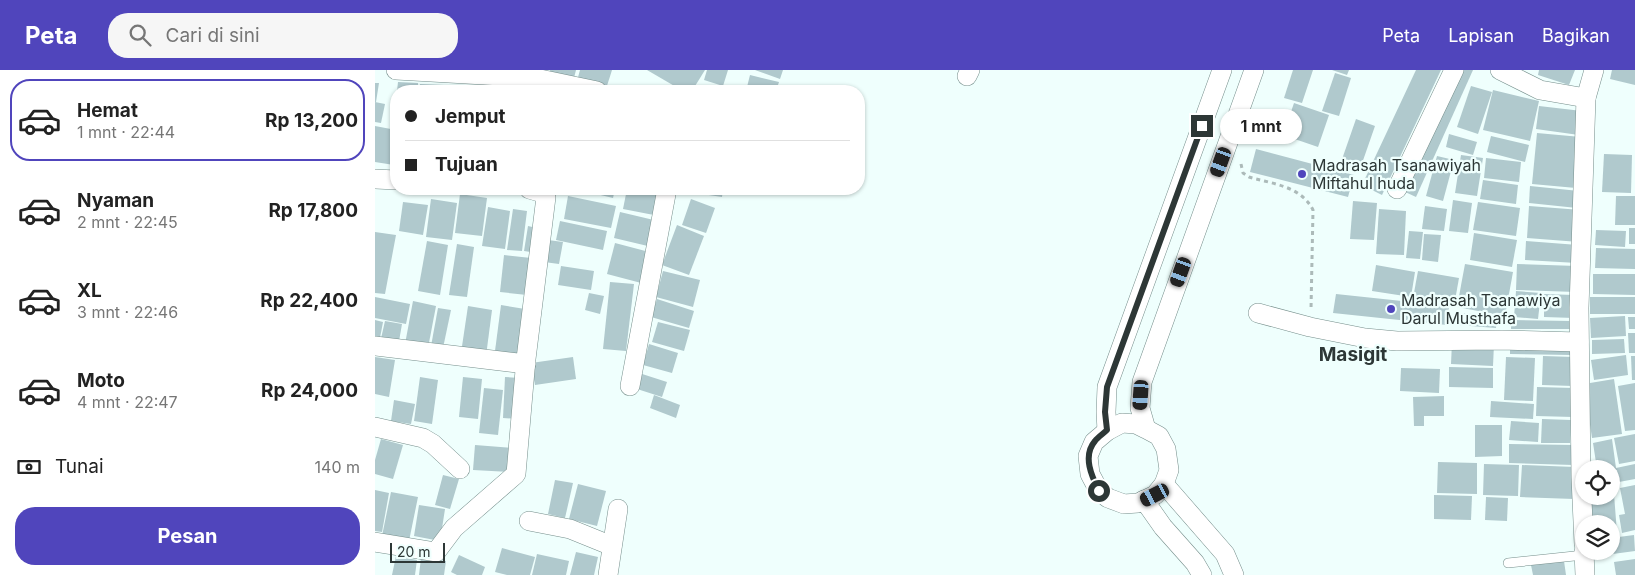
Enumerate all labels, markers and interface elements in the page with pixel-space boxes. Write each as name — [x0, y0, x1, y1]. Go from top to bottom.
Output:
search box — [108, 13, 458, 58]
text: Peta — [25, 21, 78, 50]
icon: search — [126, 21, 154, 49]
text: Cari di sini — [166, 24, 259, 47]
text: Peta — [1382, 25, 1420, 46]
text: Lapisan — [1448, 25, 1514, 46]
text: Bagikan — [1542, 25, 1610, 46]
icon: car — [17, 98, 62, 143]
text: Hemat — [77, 99, 138, 122]
text: Jemput — [435, 105, 506, 128]
callout: 1 mnt — [1219, 108, 1302, 144]
text: Rp 13,200 — [265, 109, 358, 132]
route end — [1191, 115, 1213, 137]
text: 1 mnt — [1240, 116, 1282, 136]
text: 1 mnt · 22:44 — [77, 122, 175, 142]
car — [1208, 145, 1233, 179]
text: Tujuan — [435, 153, 498, 176]
place label: Madrasah Tsanawiyah Miftahul huda — [1312, 155, 1481, 193]
marker: Madrasah Tsanawiyah Miftahul huda — [1296, 168, 1308, 180]
icon: car — [17, 188, 62, 233]
text: Nyaman — [77, 189, 154, 212]
text: Rp 17,800 — [268, 199, 358, 222]
text: 2 mnt · 22:45 — [77, 212, 178, 232]
car — [1168, 255, 1193, 289]
icon: car — [17, 278, 62, 323]
text: XL — [77, 279, 102, 302]
text: Rp 22,400 — [260, 289, 358, 312]
place label: Madrasah Tsanawiya Darul Musthafa — [1401, 290, 1561, 328]
text: 3 mnt · 22:46 — [77, 302, 178, 322]
marker: Madrasah Tsanawiya Darul Musthafa — [1385, 303, 1397, 315]
district label: Masigit — [1319, 343, 1387, 366]
icon: car — [17, 368, 62, 413]
text: Moto — [77, 369, 125, 392]
text: Rp 24,000 — [261, 379, 358, 402]
car — [1132, 380, 1149, 410]
text: 4 mnt · 22:47 — [77, 392, 178, 412]
icon: cash — [15, 453, 43, 481]
text: Tunai — [55, 455, 104, 478]
text: 140 m — [315, 457, 360, 477]
map controls — [1575, 460, 1620, 560]
button: locate — [1575, 460, 1620, 505]
route start — [1088, 480, 1110, 502]
car — [1138, 482, 1171, 508]
button: Pesan — [15, 507, 360, 565]
button: layers — [1575, 515, 1620, 560]
scale bar — [390, 540, 445, 563]
text: 20 m — [397, 543, 431, 560]

